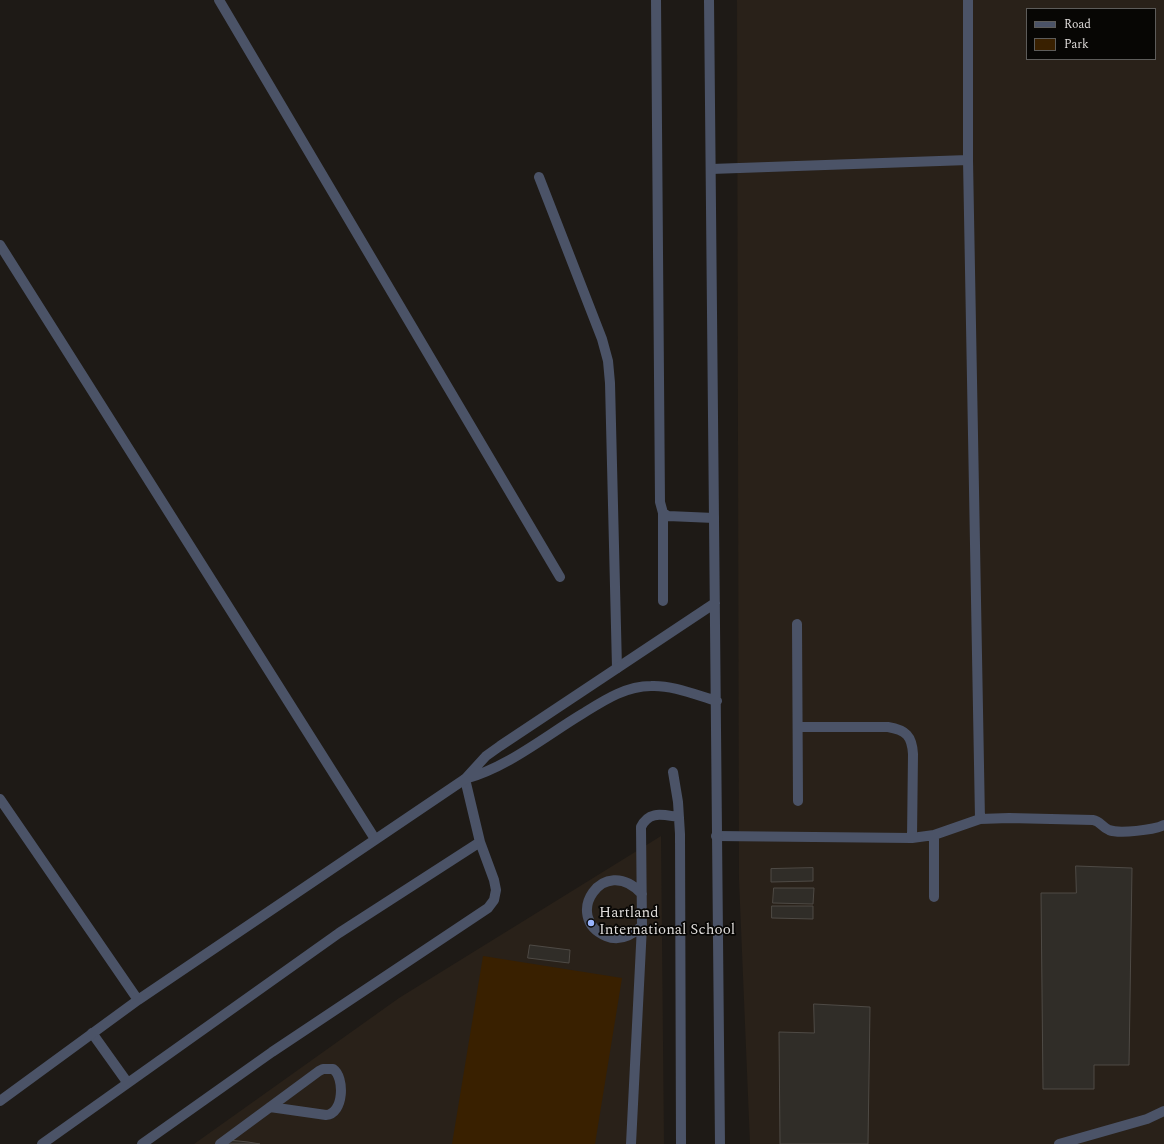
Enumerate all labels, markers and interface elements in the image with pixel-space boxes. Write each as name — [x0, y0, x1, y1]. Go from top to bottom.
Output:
legend — [1026, 8, 1156, 60]
text: Road — [1064, 15, 1091, 34]
text: Park — [1064, 35, 1089, 54]
place label: Hartland International School — [599, 905, 735, 940]
marker: Hartland International School — [586, 918, 596, 928]

